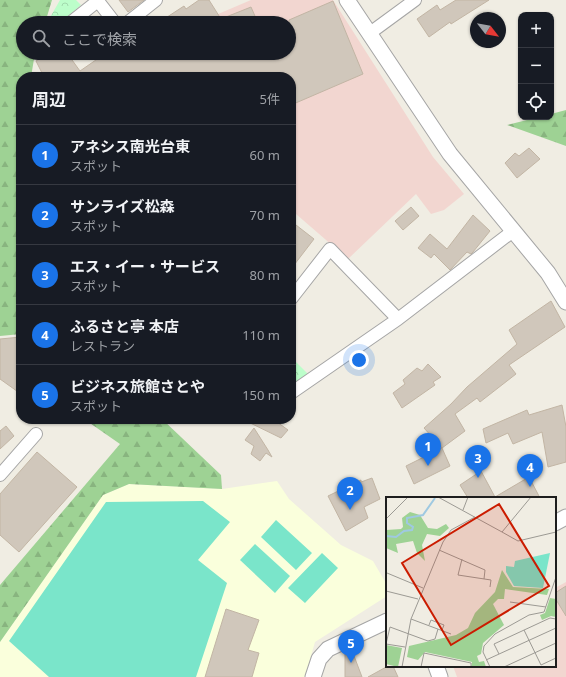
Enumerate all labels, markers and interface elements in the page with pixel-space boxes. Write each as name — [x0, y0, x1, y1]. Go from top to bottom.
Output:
north arrow — [470, 12, 506, 48]
map controls — [518, 12, 554, 120]
button: + — [518, 12, 554, 48]
search box — [16, 16, 296, 60]
icon: search — [30, 27, 52, 49]
text: ここで検索 — [62, 29, 137, 49]
button: − — [518, 48, 554, 84]
button: locate — [518, 84, 554, 120]
text: 周辺 — [32, 88, 66, 111]
text: 5件 — [260, 90, 280, 108]
text: アネシス南光台東 — [70, 136, 190, 156]
text: 1 — [41, 146, 49, 164]
text: 60 m — [250, 146, 280, 164]
text: スポット — [70, 157, 122, 175]
text: サンライズ松森 — [70, 196, 175, 216]
text: 2 — [41, 206, 49, 224]
text: 70 m — [250, 206, 280, 224]
text: スポット — [70, 217, 122, 235]
text: エス・イー・サービス — [70, 256, 220, 276]
text: 3 — [41, 266, 49, 284]
text: 80 m — [250, 266, 280, 284]
text: スポット — [70, 277, 122, 295]
text: ふるさと亭 本店 — [70, 316, 179, 336]
text: 4 — [41, 326, 49, 344]
text: 110 m — [242, 326, 280, 344]
text: レストラン — [70, 337, 135, 355]
your location — [349, 350, 369, 370]
text: ビジネス旅館さとや — [70, 376, 205, 396]
text: 5 — [41, 386, 49, 404]
text: 150 m — [242, 386, 280, 404]
text: スポット — [70, 397, 122, 415]
pin: 1 — [415, 433, 441, 466]
pin: 3 — [465, 445, 491, 478]
pin: 4 — [517, 454, 543, 487]
pin: 2 — [337, 477, 363, 510]
inset map — [386, 497, 556, 667]
pin: 5 — [338, 630, 364, 663]

